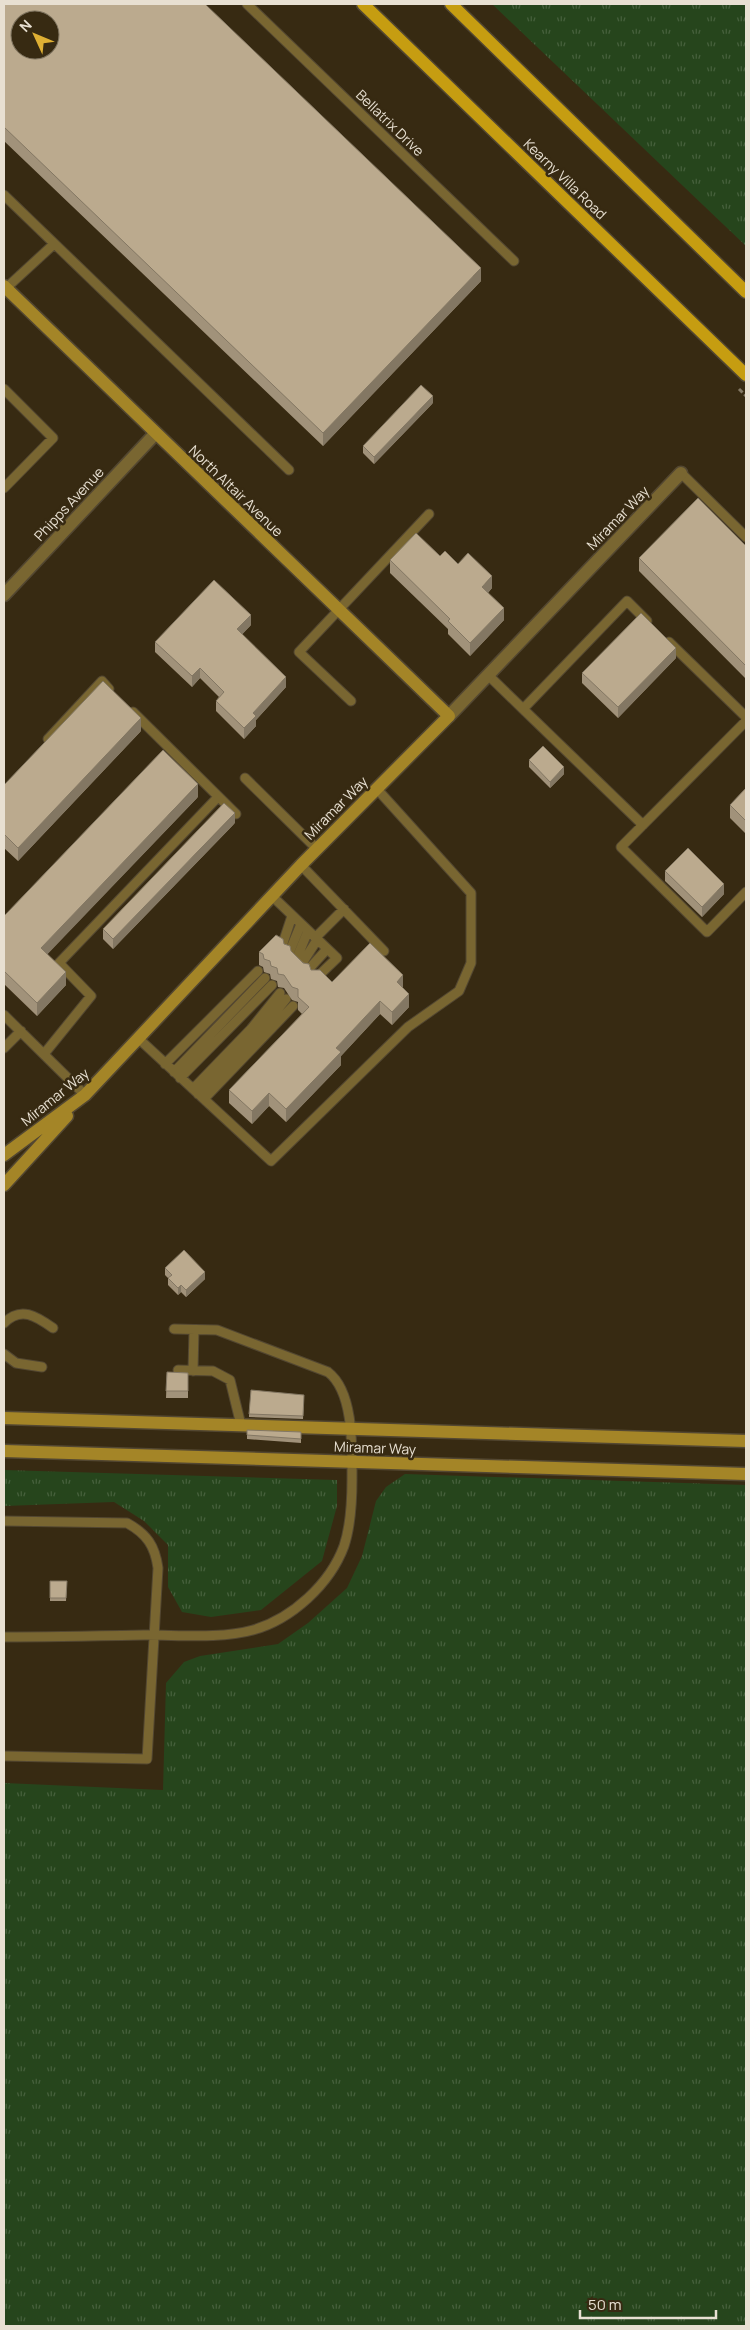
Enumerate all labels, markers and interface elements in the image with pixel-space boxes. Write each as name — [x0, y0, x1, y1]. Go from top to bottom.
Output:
north arrow — [10, 10, 60, 60]
text: N — [15, 15, 36, 36]
street label: Bellatrix Drive — [352, 85, 429, 160]
street label: Kearny Villa Road — [520, 134, 611, 223]
street label: North Altair Avenue — [185, 441, 288, 541]
street label: Phipps Avenue — [29, 463, 108, 545]
street label: Miramar Way — [582, 481, 653, 554]
street label: Miramar Way — [300, 771, 372, 843]
street label: Miramar Way — [17, 1063, 93, 1130]
street label: Miramar Way — [334, 1437, 417, 1458]
scale bar — [580, 2288, 716, 2320]
text: 50 m — [588, 2294, 622, 2315]

